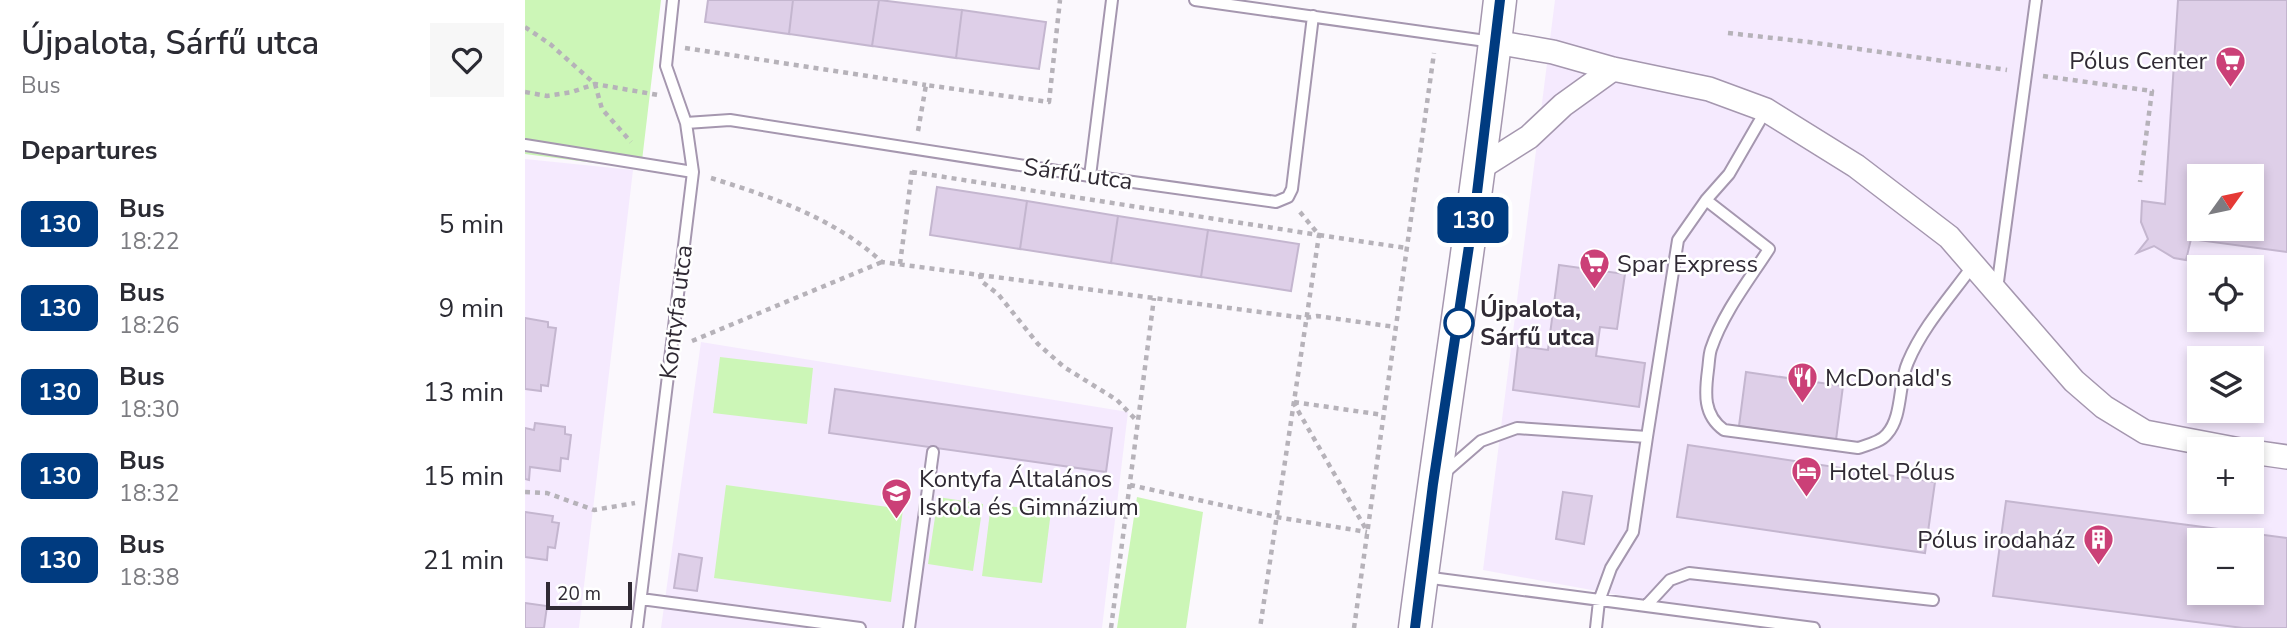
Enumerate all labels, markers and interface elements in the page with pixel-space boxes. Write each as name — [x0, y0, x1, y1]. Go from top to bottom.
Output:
text: Újpalota, Sárfű utca — [21, 21, 319, 66]
button: heart — [430, 23, 504, 97]
supermarket icon: Pólus Center — [2213, 44, 2247, 88]
place label: Pólus Center — [2069, 45, 2207, 77]
text: Bus — [21, 70, 61, 101]
text: Departures — [21, 133, 157, 168]
street label: Sárfű utca — [1021, 151, 1135, 197]
north arrow — [2187, 164, 2265, 242]
map controls — [2187, 164, 2264, 605]
text: Bus — [119, 191, 165, 226]
line badge: 130 — [1433, 197, 1513, 243]
text: 130 — [1451, 204, 1495, 236]
text: 5 min — [439, 207, 504, 242]
text: 130 — [38, 208, 81, 240]
text: 18:22 — [119, 226, 179, 257]
street label: Kontyfa utca — [652, 243, 700, 381]
supermarket icon: Spar Express — [1577, 247, 1611, 291]
place label: Spar Express — [1617, 248, 1758, 280]
button: locate — [2187, 255, 2264, 332]
text: Bus — [119, 275, 165, 310]
text: 9 min — [439, 291, 504, 326]
text: 130 — [38, 292, 81, 324]
place label: Újpalota, Sárfű utca — [1480, 293, 1595, 353]
marker: Újpalota, Sárfű utca — [1444, 308, 1474, 338]
text: 18:26 — [119, 310, 179, 341]
button: layers — [2187, 346, 2264, 423]
text: Bus — [119, 359, 165, 394]
restaurant icon: McDonald's — [1785, 361, 1819, 405]
place label: McDonald's — [1825, 362, 1952, 394]
text: 13 min — [423, 375, 504, 410]
text: 130 — [38, 376, 81, 408]
text: 18:30 — [119, 394, 179, 425]
button: + — [2187, 437, 2264, 514]
text: Bus — [119, 443, 165, 478]
hotel icon: Hotel Pólus — [1789, 455, 1823, 499]
place label: Hotel Pólus — [1829, 456, 1955, 488]
text: 15 min — [423, 459, 504, 494]
text: 130 — [38, 460, 81, 492]
place label: Kontyfa Általános Iskola és Gimnázium — [919, 463, 1139, 523]
school or university icon: Kontyfa Általános Iskola és Gimnázium — [879, 476, 913, 520]
text: 18:32 — [119, 478, 179, 509]
building icon: Pólus irodaház — [2081, 523, 2115, 567]
place label: Pólus irodaház — [1917, 524, 2075, 556]
text: Bus — [119, 527, 165, 562]
button: − — [2187, 528, 2264, 605]
text: 21 min — [423, 543, 504, 578]
text: 130 — [38, 544, 81, 576]
text: 18:38 — [119, 562, 179, 593]
scale bar — [546, 579, 632, 611]
text: 20 m — [557, 581, 601, 607]

